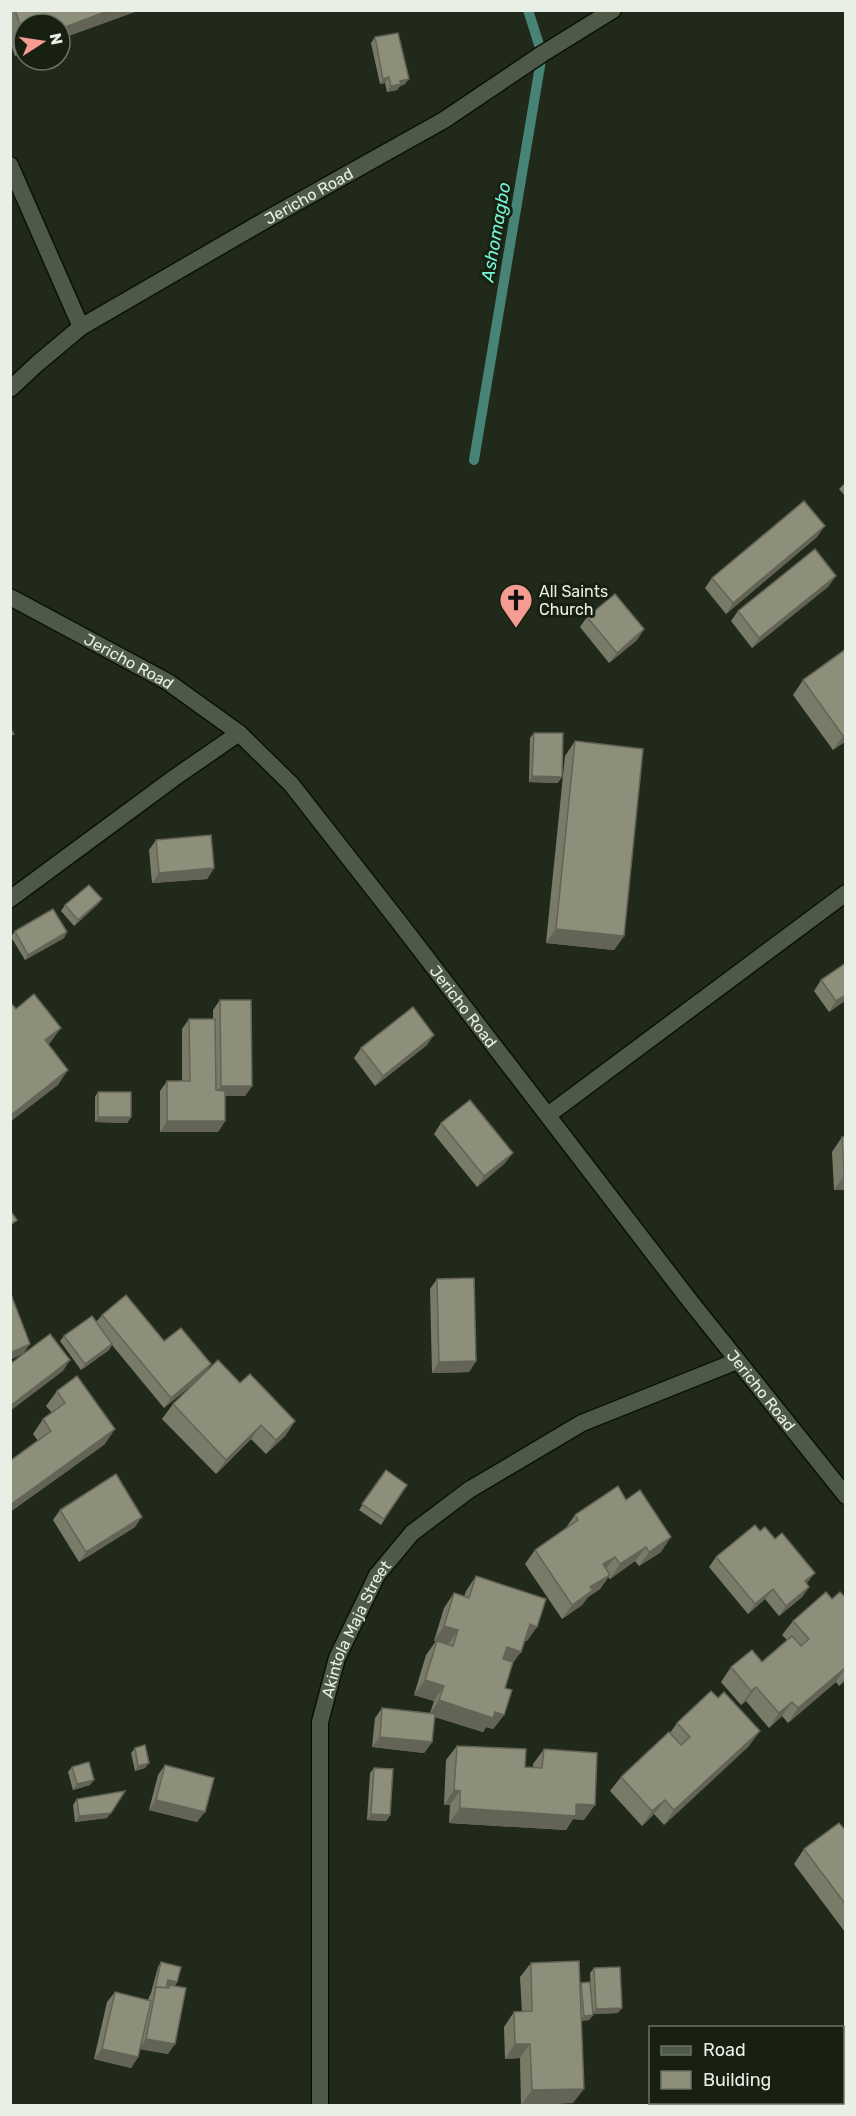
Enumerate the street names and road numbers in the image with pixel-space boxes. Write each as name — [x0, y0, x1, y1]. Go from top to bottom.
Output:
street label: Jericho Road — [261, 163, 356, 228]
street label: Jericho Road — [81, 629, 178, 693]
street label: Jericho Road — [426, 961, 501, 1051]
street label: Jericho Road — [723, 1346, 800, 1435]
street label: Akintola Maja Street — [317, 1556, 395, 1700]

